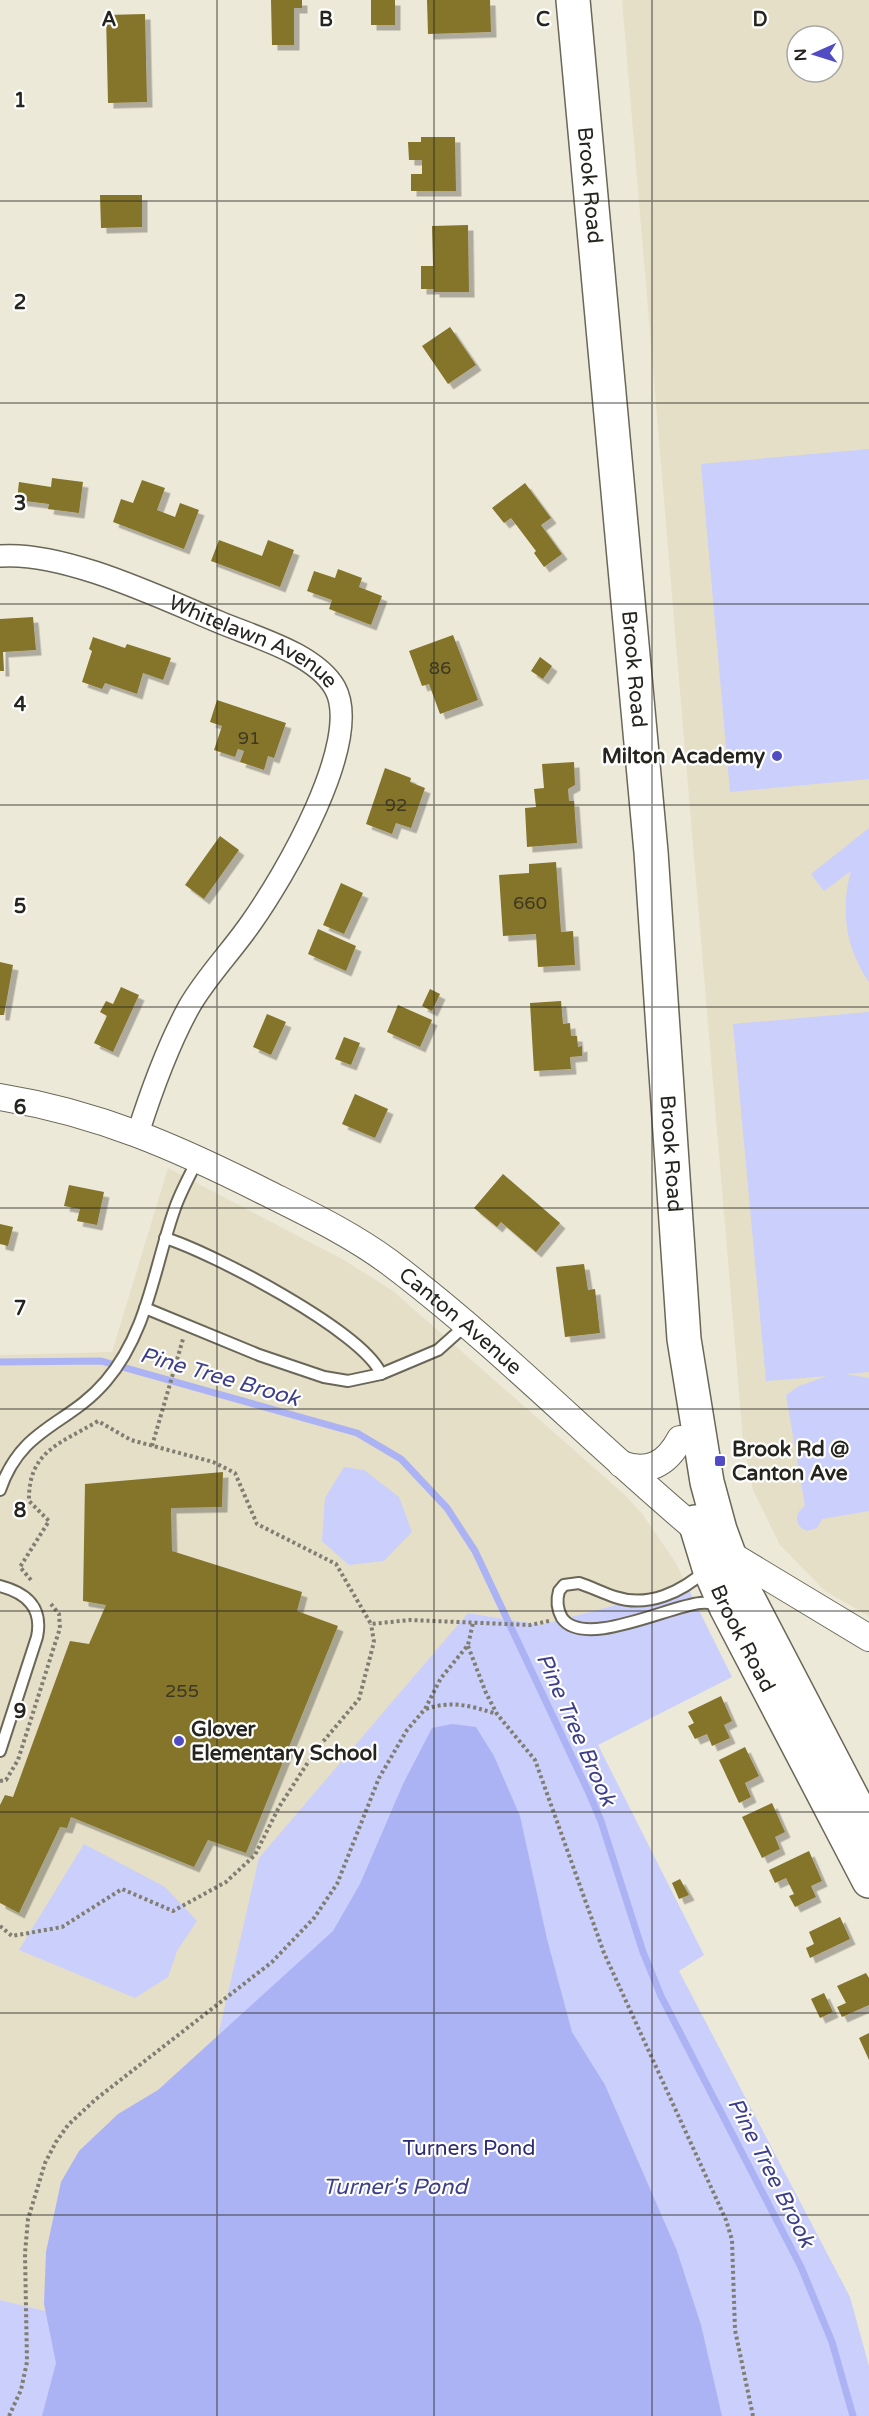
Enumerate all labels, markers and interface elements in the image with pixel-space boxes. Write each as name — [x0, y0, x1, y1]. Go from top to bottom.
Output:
text: A — [102, 8, 117, 32]
text: B — [319, 8, 333, 32]
text: C — [536, 8, 550, 32]
text: D — [752, 8, 768, 32]
north arrow — [785, 24, 845, 84]
text: N — [791, 48, 811, 62]
text: 1 — [14, 89, 26, 113]
street label: Brook Road — [572, 126, 607, 245]
text: 2 — [14, 291, 26, 315]
text: 3 — [14, 492, 26, 516]
street label: Whitelawn Avenue — [165, 590, 343, 693]
street label: Brook Road — [616, 610, 652, 729]
house number: 86 — [429, 657, 451, 679]
text: 4 — [14, 693, 27, 717]
house number: 91 — [238, 727, 260, 749]
place label: Milton Academy — [602, 744, 766, 769]
marker: Milton Academy — [770, 749, 784, 763]
house number: 92 — [385, 794, 407, 816]
house number: 660 — [513, 892, 547, 914]
text: 5 — [14, 895, 26, 919]
street label: Brook Road — [655, 1094, 687, 1213]
text: 6 — [14, 1096, 26, 1120]
street label: Canton Avenue — [394, 1262, 527, 1380]
text: 7 — [14, 1297, 26, 1321]
water label: Pine Tree Brook — [137, 1342, 304, 1413]
place label: Brook Rd @ Canton Ave — [732, 1437, 849, 1486]
marker: Brook Rd @ Canton Ave — [713, 1454, 727, 1468]
text: 8 — [14, 1499, 26, 1523]
street label: Brook Road — [705, 1581, 780, 1696]
water label: Pine Tree Brook — [531, 1649, 622, 1812]
house number: 255 — [165, 1680, 199, 1702]
text: 9 — [14, 1700, 26, 1724]
place label: Glover Elementary School — [191, 1717, 378, 1766]
marker: Glover Elementary School — [172, 1734, 186, 1748]
water label: Pine Tree Brook — [722, 2093, 821, 2253]
park label: Turners Pond — [402, 2136, 536, 2161]
water label: Turner's Pond — [323, 2174, 470, 2200]

